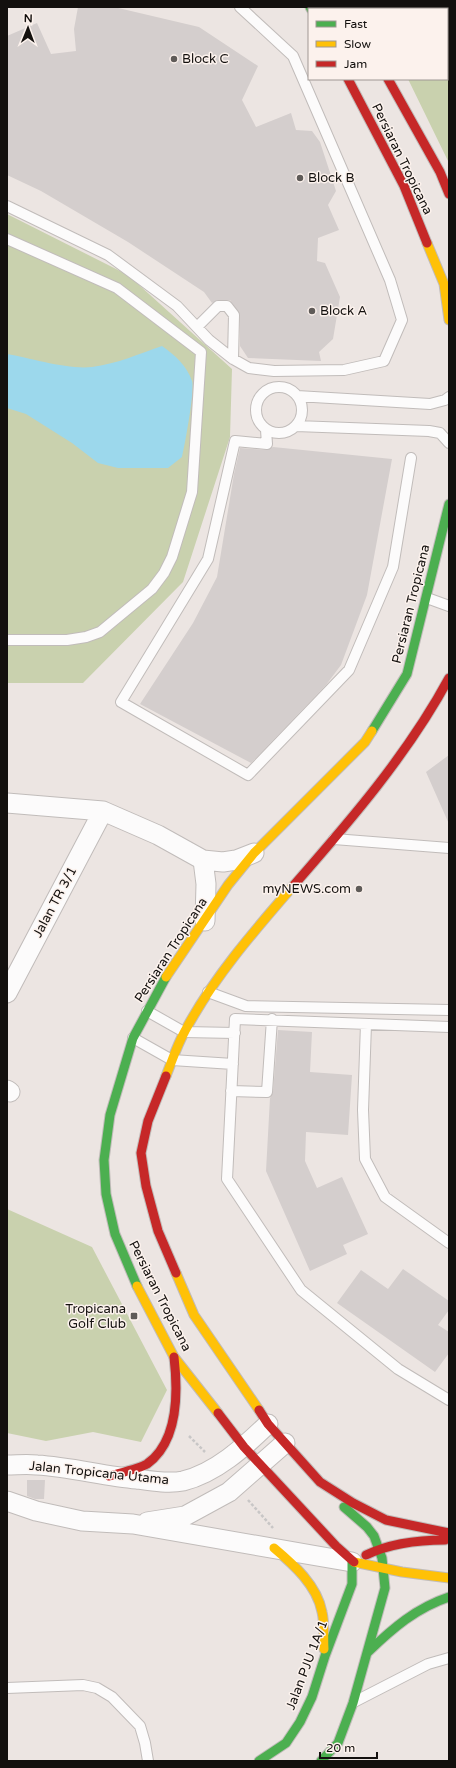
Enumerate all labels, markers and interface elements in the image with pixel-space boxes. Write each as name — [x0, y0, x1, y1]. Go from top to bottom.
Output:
north arrow — [8, 8, 48, 48]
legend — [308, 8, 448, 80]
text: N — [24, 12, 33, 25]
text: Fast — [344, 17, 368, 31]
text: Slow — [344, 37, 371, 51]
place label: Block C — [182, 51, 229, 67]
marker: Block C — [169, 54, 179, 64]
text: Jam — [344, 57, 367, 71]
street label: Persiaran Tropicana — [368, 101, 436, 217]
place label: Block B — [308, 170, 354, 186]
marker: Block B — [295, 173, 305, 183]
place label: Block A — [320, 303, 367, 319]
marker: Block A — [307, 306, 317, 316]
street label: Persiaran Tropicana — [388, 543, 434, 665]
street label: Jalan TR 3/1 — [30, 864, 80, 940]
place label: myNEWS.com — [262, 881, 351, 897]
marker: myNEWS.com — [354, 884, 364, 894]
street label: Persiaran Tropicana — [131, 894, 211, 1006]
street label: Persiaran Tropicana — [125, 1238, 195, 1354]
place label: Tropicana Golf Club — [65, 1301, 126, 1332]
marker: Tropicana Golf Club — [129, 1311, 139, 1321]
street label: Jalan Tropicana Utama — [28, 1458, 170, 1488]
street label: Jalan PJU 1A/1 — [283, 1618, 331, 1712]
scale bar — [320, 1734, 377, 1760]
text: 20 m — [326, 1741, 355, 1755]

